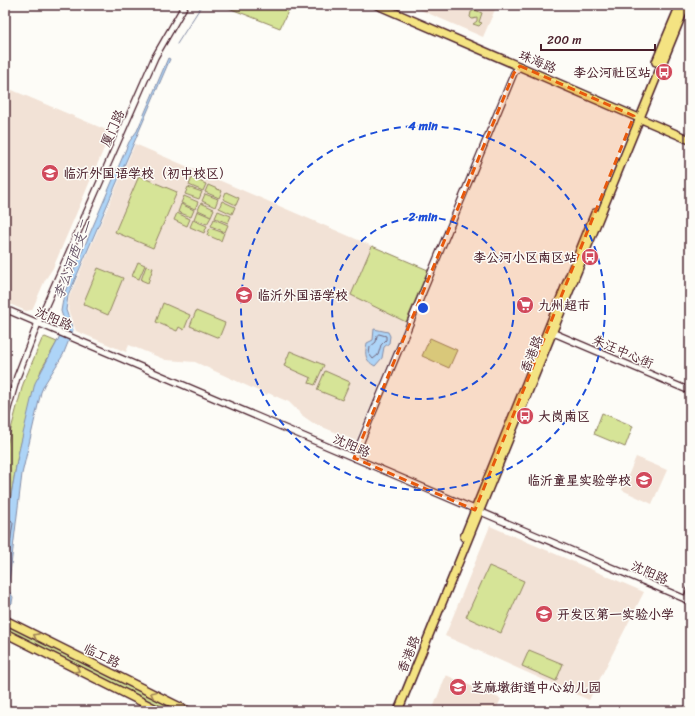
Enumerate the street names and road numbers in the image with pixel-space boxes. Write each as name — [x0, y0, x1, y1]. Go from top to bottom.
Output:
street label: 珠海路 — [515, 43, 560, 80]
street label: 厦门路 — [94, 106, 131, 151]
street label: 沈阳路 — [31, 300, 76, 337]
street label: 朱汪中心街 — [588, 328, 657, 375]
street label: 香港路 — [513, 332, 549, 377]
street label: 沈阳路 — [329, 427, 374, 464]
street label: 沈阳路 — [627, 554, 672, 591]
street label: 香港路 — [390, 632, 426, 677]
street label: 临工路 — [79, 637, 124, 674]

